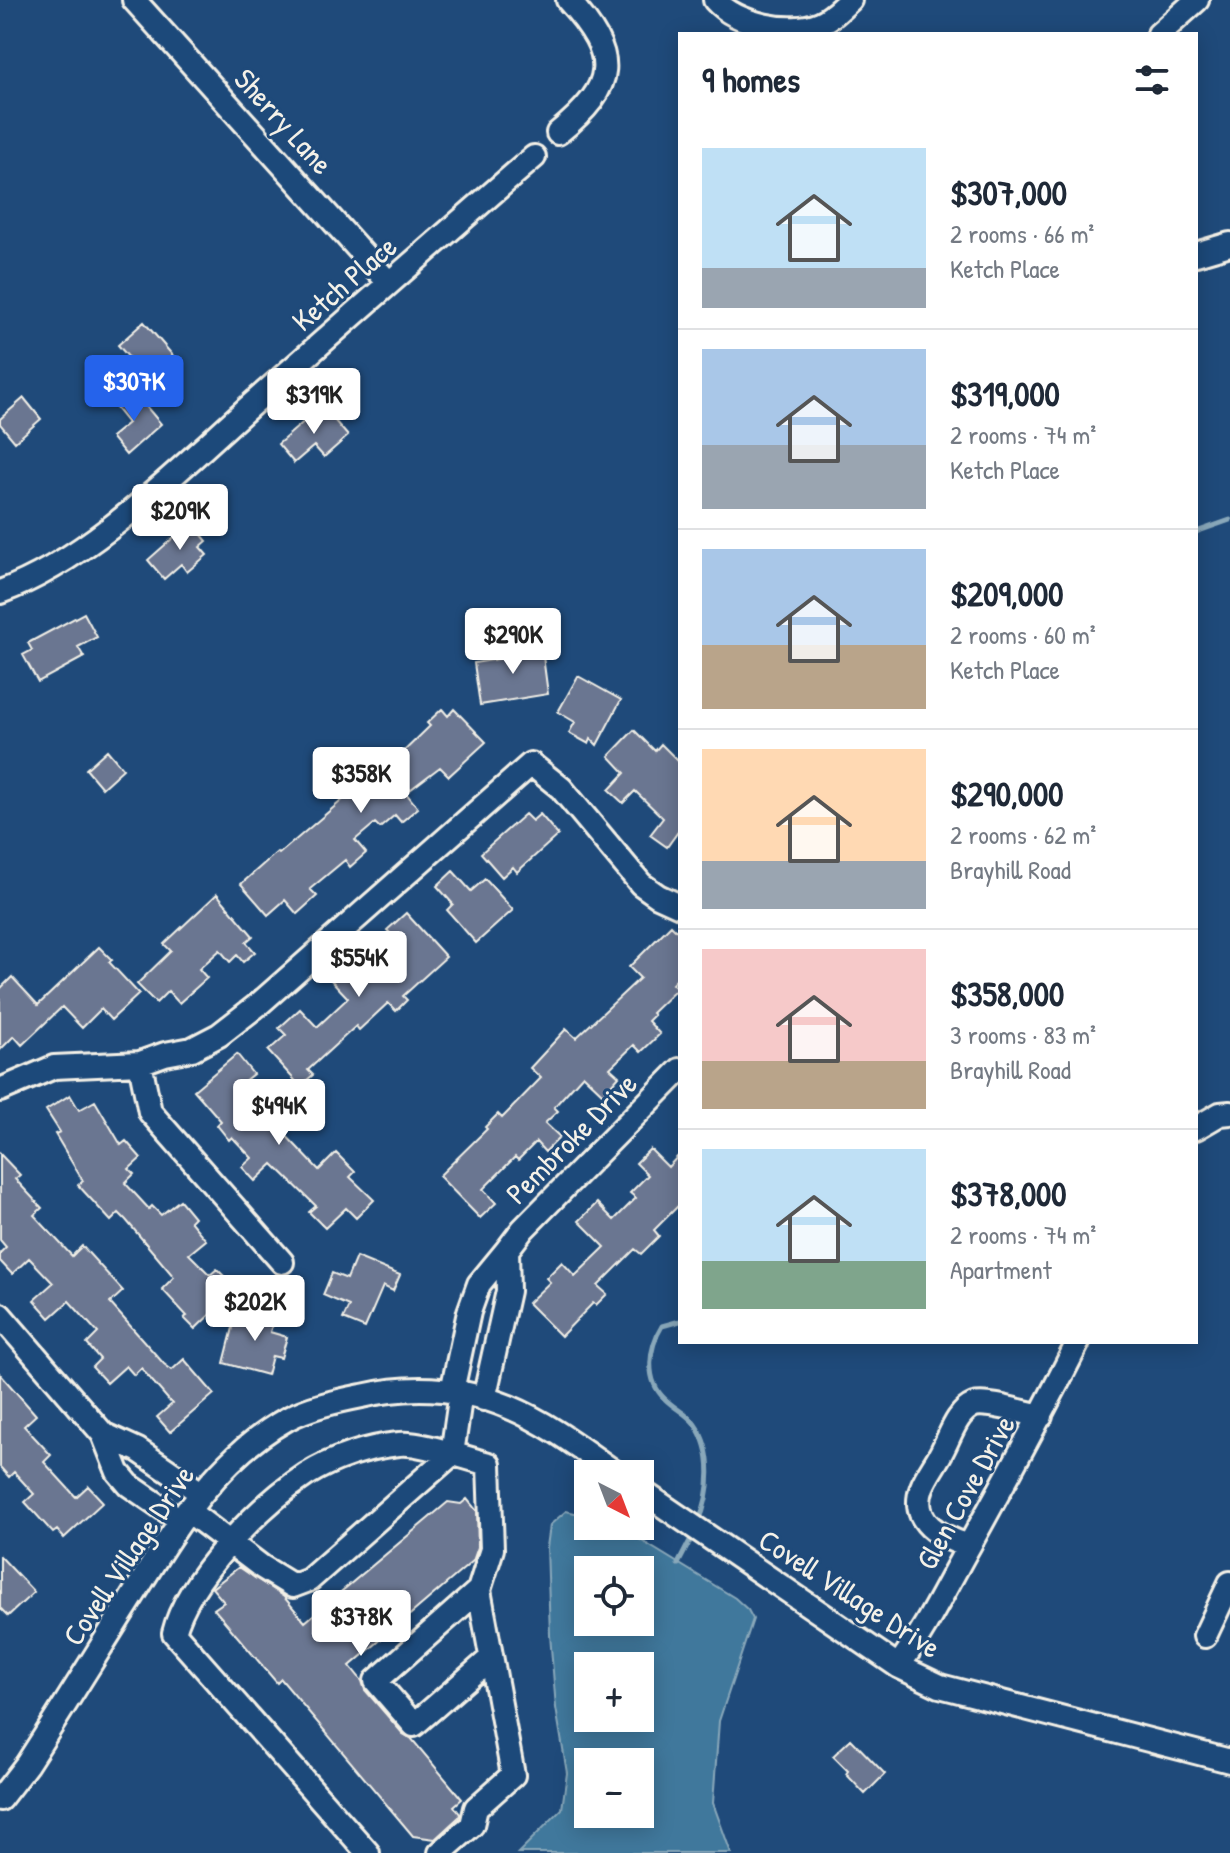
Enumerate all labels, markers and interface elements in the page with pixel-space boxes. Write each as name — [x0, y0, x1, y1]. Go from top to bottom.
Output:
text: 9 homes — [702, 57, 800, 103]
icon: filters — [1130, 58, 1174, 102]
street label: Sherry Lane — [226, 60, 342, 183]
text: $307,000 — [950, 170, 1067, 216]
icon: home — [766, 180, 862, 276]
text: 2 rooms · 66 m² — [950, 216, 1094, 251]
street label: Ketch Place — [283, 226, 405, 340]
text: Ketch Place — [950, 251, 1060, 286]
pin: $307K — [78, 355, 190, 423]
text: $307K — [103, 363, 165, 398]
pin: $319K — [258, 368, 370, 436]
text: $319,000 — [950, 371, 1060, 417]
text: $319K — [285, 376, 343, 411]
icon: home — [766, 381, 862, 477]
text: 2 rooms · 74 m² — [950, 417, 1096, 452]
text: Ketch Place — [950, 452, 1060, 487]
pin: $209K — [124, 484, 236, 552]
text: $209K — [150, 492, 210, 527]
text: $209,000 — [950, 571, 1063, 617]
icon: home — [766, 581, 862, 677]
pin: $290K — [457, 608, 569, 676]
text: $290K — [483, 616, 543, 651]
text: 2 rooms · 60 m² — [950, 617, 1096, 652]
text: Ketch Place — [950, 652, 1060, 687]
pin: $358K — [305, 747, 417, 815]
text: $358K — [331, 755, 391, 790]
text: $290,000 — [950, 771, 1063, 817]
icon: home — [766, 781, 862, 877]
text: 2 rooms · 62 m² — [950, 817, 1096, 852]
text: Brayhill Road — [950, 852, 1071, 887]
pin: $554K — [303, 931, 415, 999]
text: $554K — [330, 939, 388, 974]
text: $358,000 — [950, 971, 1064, 1017]
icon: home — [766, 981, 862, 1077]
text: 3 rooms · 83 m² — [950, 1017, 1096, 1052]
text: Brayhill Road — [950, 1052, 1071, 1087]
street label: Pembroke Drive — [497, 1064, 645, 1212]
pin: $494K — [223, 1079, 335, 1147]
text: $494K — [251, 1087, 307, 1122]
text: $378,000 — [950, 1171, 1067, 1217]
icon: home — [766, 1181, 862, 1277]
text: 2 rooms · 74 m² — [950, 1217, 1096, 1252]
text: Apartment — [950, 1252, 1052, 1287]
pin: $202K — [199, 1275, 311, 1343]
text: $202K — [224, 1283, 286, 1318]
street label: Glen Cove Drive — [906, 1408, 1024, 1576]
street label: Covell Village Drive — [53, 1457, 203, 1653]
north arrow — [574, 1460, 654, 1540]
map controls — [574, 1460, 654, 1828]
street label: Covell Village Drive — [751, 1519, 949, 1667]
button: locate — [574, 1556, 654, 1636]
pin: $378K — [305, 1590, 417, 1658]
text: $378K — [330, 1598, 392, 1633]
button: + — [574, 1652, 654, 1732]
button: − — [574, 1748, 654, 1828]

